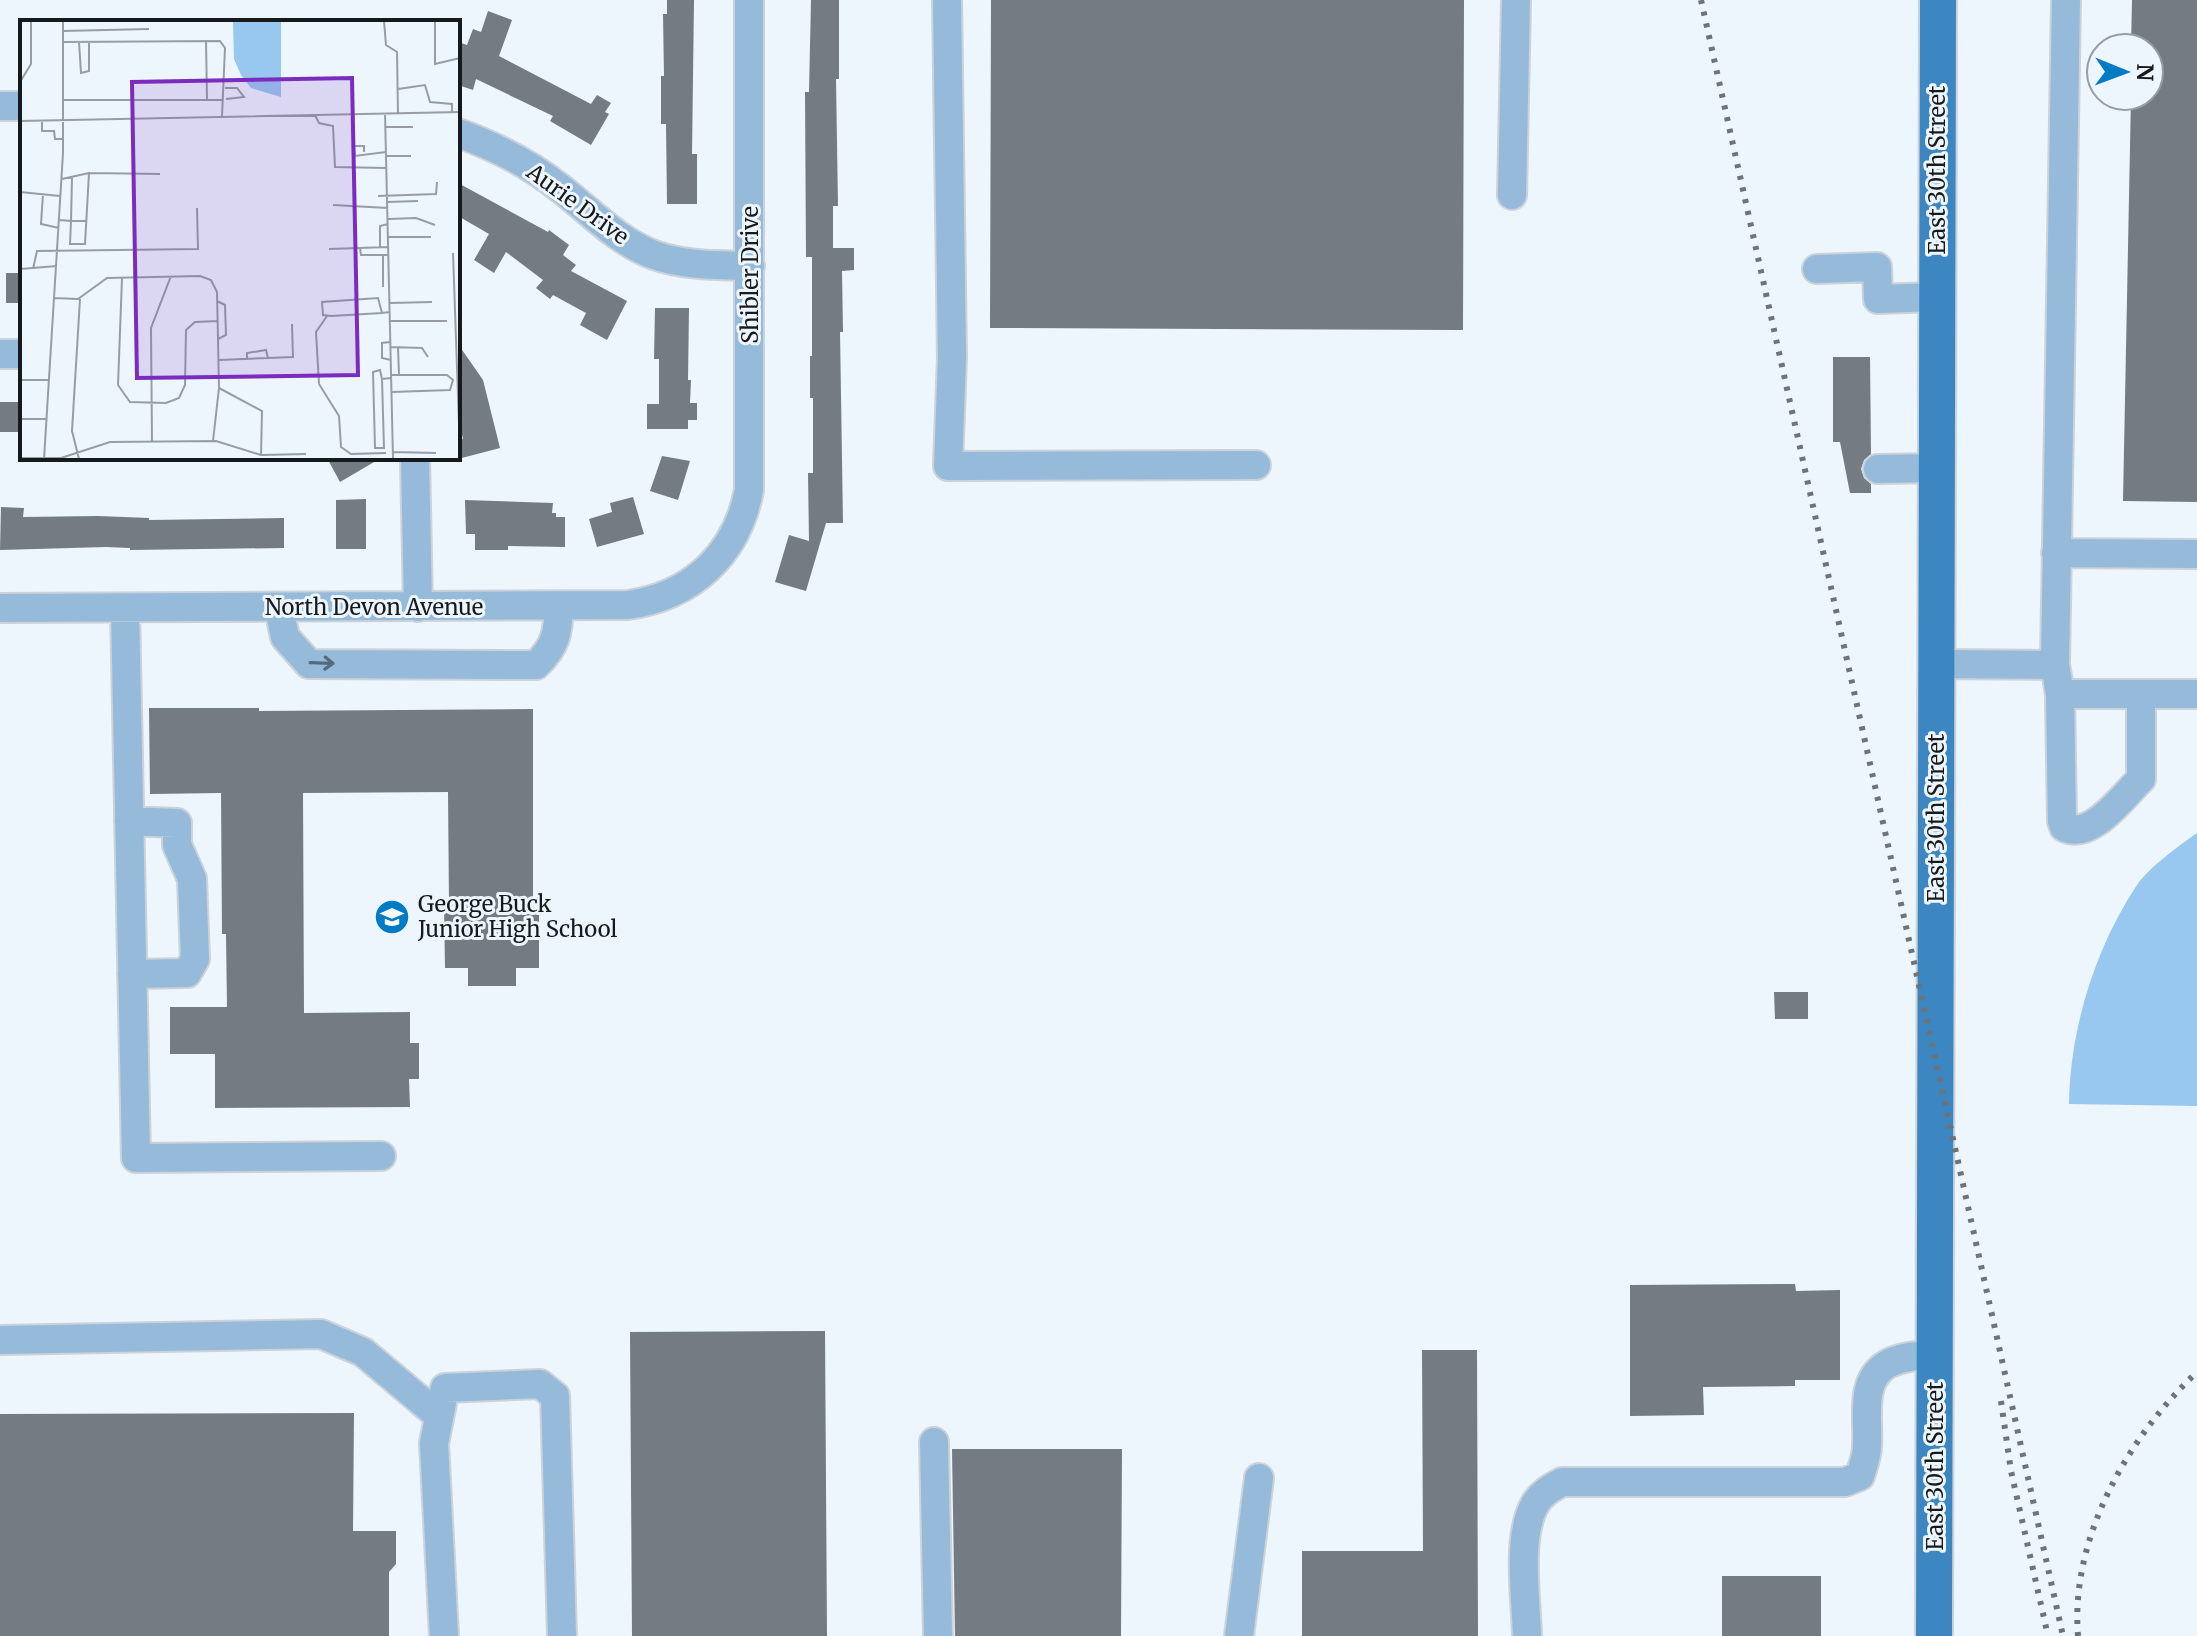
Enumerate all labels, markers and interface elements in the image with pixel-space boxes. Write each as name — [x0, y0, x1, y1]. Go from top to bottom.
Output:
inset map — [20, 20, 460, 460]
north arrow — [2085, 32, 2165, 112]
text: N — [2131, 63, 2159, 82]
street label: East 30th Street — [1923, 85, 1951, 254]
street label: Aurie Drive — [521, 157, 635, 250]
street label: Shibler Drive — [736, 206, 764, 344]
street label: North Devon Avenue — [265, 593, 483, 621]
one-way arrow — [308, 656, 334, 671]
street label: East 30th Street — [1922, 733, 1950, 902]
place label: George Buck Junior High School — [417, 890, 617, 943]
school or university icon: George Buck Junior High School — [373, 898, 411, 936]
street label: East 30th Street — [1921, 1381, 1949, 1550]

